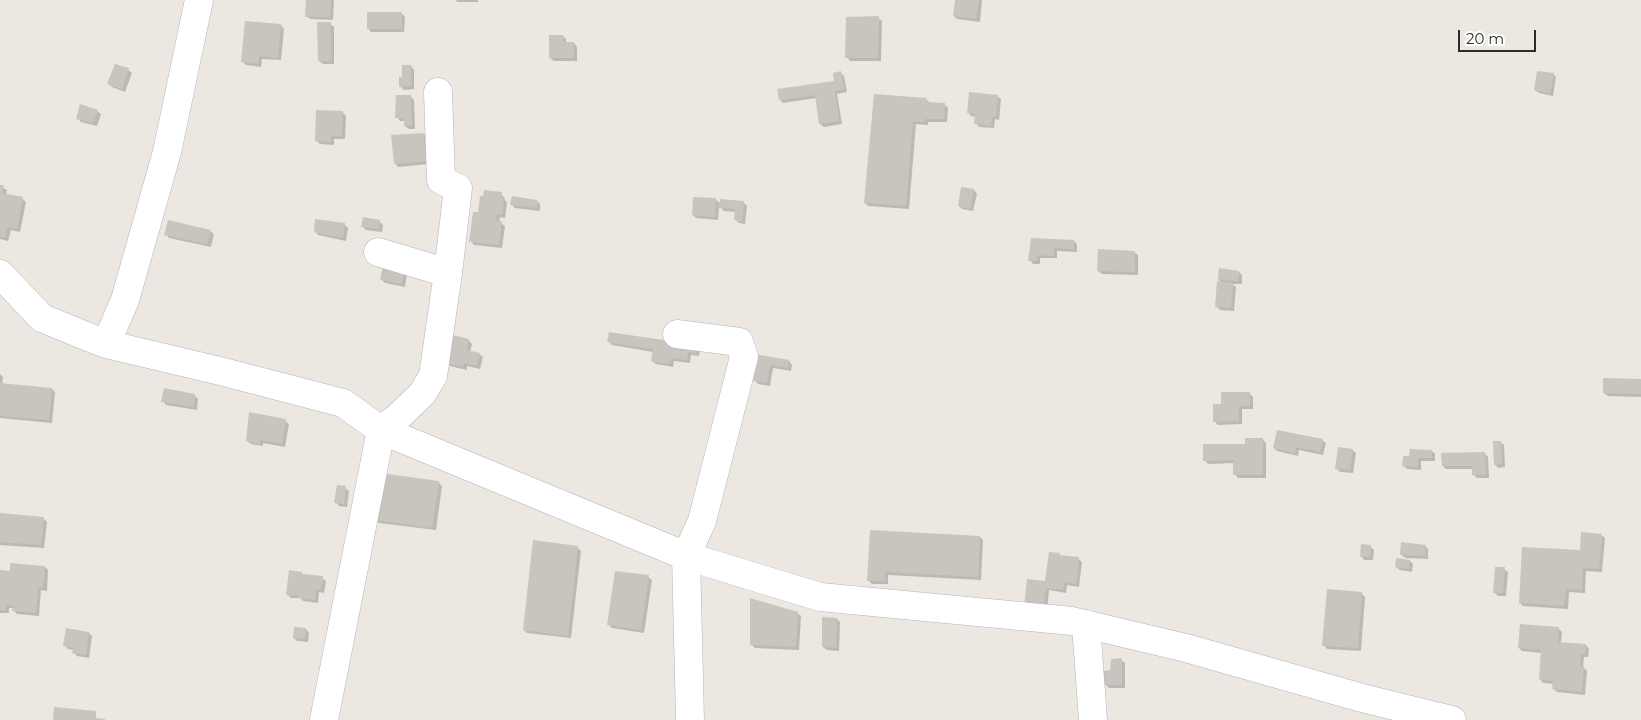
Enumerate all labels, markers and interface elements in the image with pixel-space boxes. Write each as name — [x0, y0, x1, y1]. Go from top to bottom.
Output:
scale bar — [1461, 20, 1538, 52]
text: 20 m — [1466, 29, 1504, 48]

